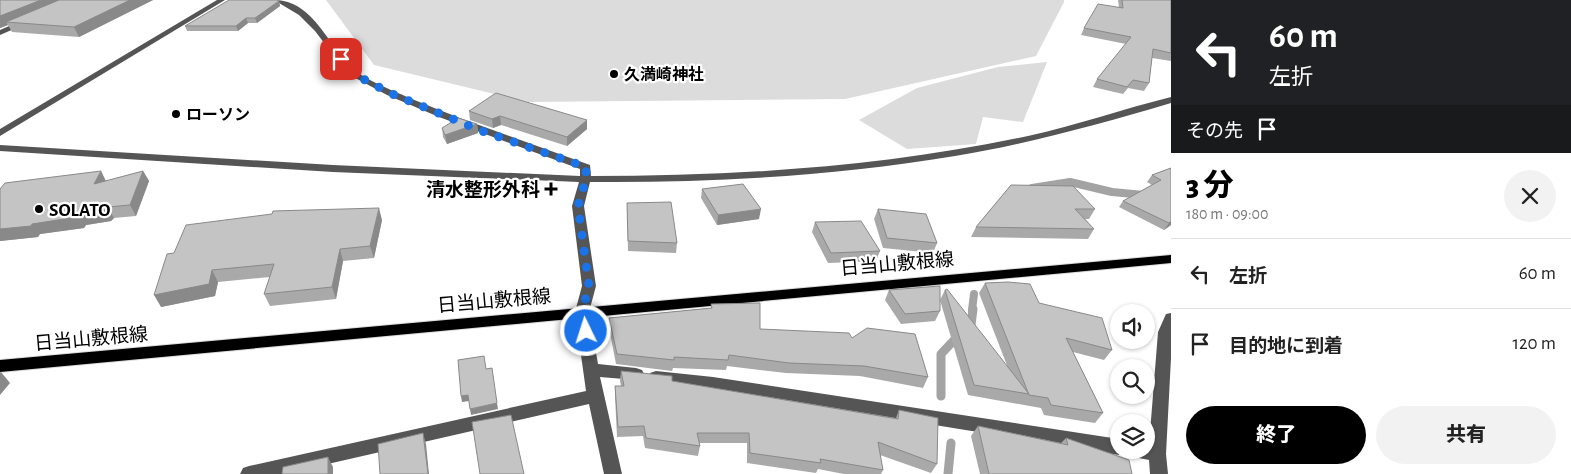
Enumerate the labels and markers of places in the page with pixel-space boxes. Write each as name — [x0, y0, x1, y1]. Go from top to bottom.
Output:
pin — [320, 38, 362, 80]
place label: 久満崎神社 — [624, 65, 704, 83]
marker: 久満崎神社 — [608, 68, 620, 80]
place label: ローソン — [186, 107, 250, 123]
marker: ローソン — [170, 108, 182, 120]
place label: 清水整形外科 — [426, 179, 540, 200]
marker: 清水整形外科 — [544, 182, 558, 196]
place label: SOLATO — [49, 201, 111, 220]
marker: SOLATO — [33, 203, 45, 215]

